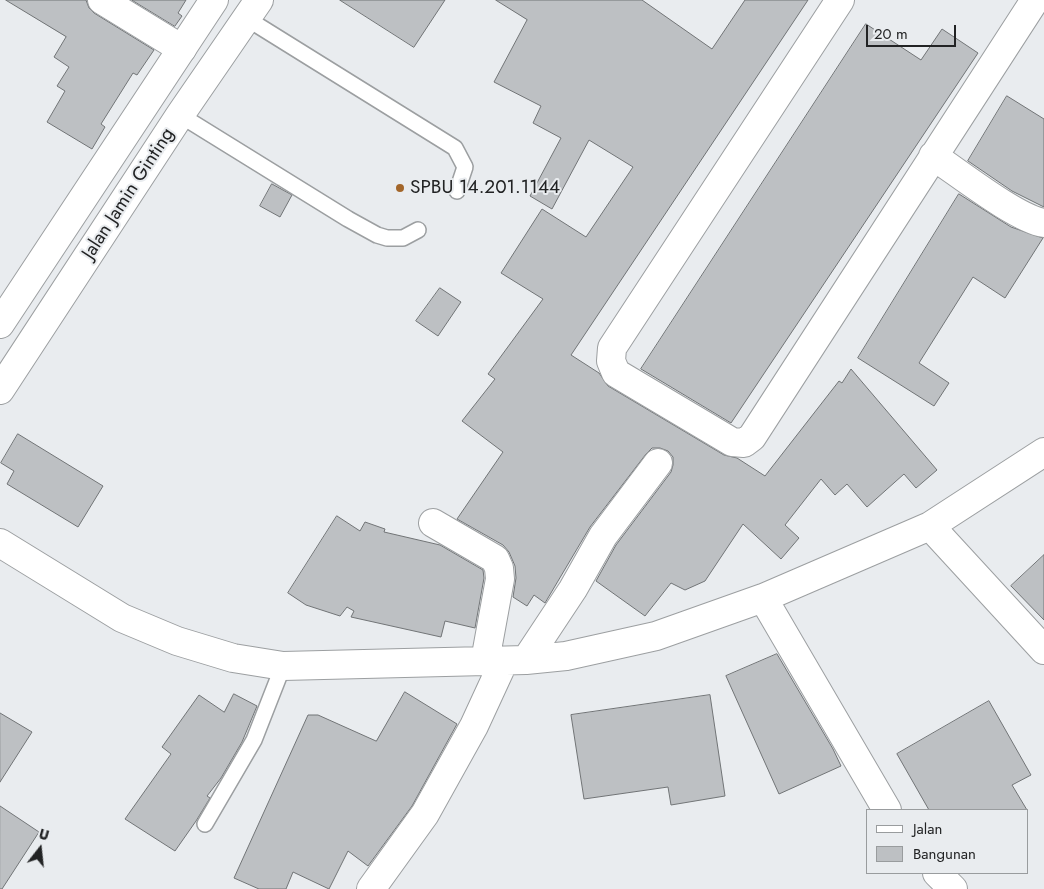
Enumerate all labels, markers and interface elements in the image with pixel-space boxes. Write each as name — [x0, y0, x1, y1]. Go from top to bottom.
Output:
scale bar — [869, 15, 959, 47]
text: 20 m — [874, 23, 908, 45]
street label: Jalan Jamin Ginting — [78, 124, 180, 264]
place label: SPBU 14.201.1144 — [410, 177, 560, 199]
marker: SPBU 14.201.1144 — [394, 182, 406, 194]
legend — [866, 809, 1029, 874]
text: Jalan — [913, 818, 942, 840]
north arrow — [15, 824, 65, 874]
text: U — [37, 824, 52, 846]
text: Bangunan — [913, 843, 976, 865]

